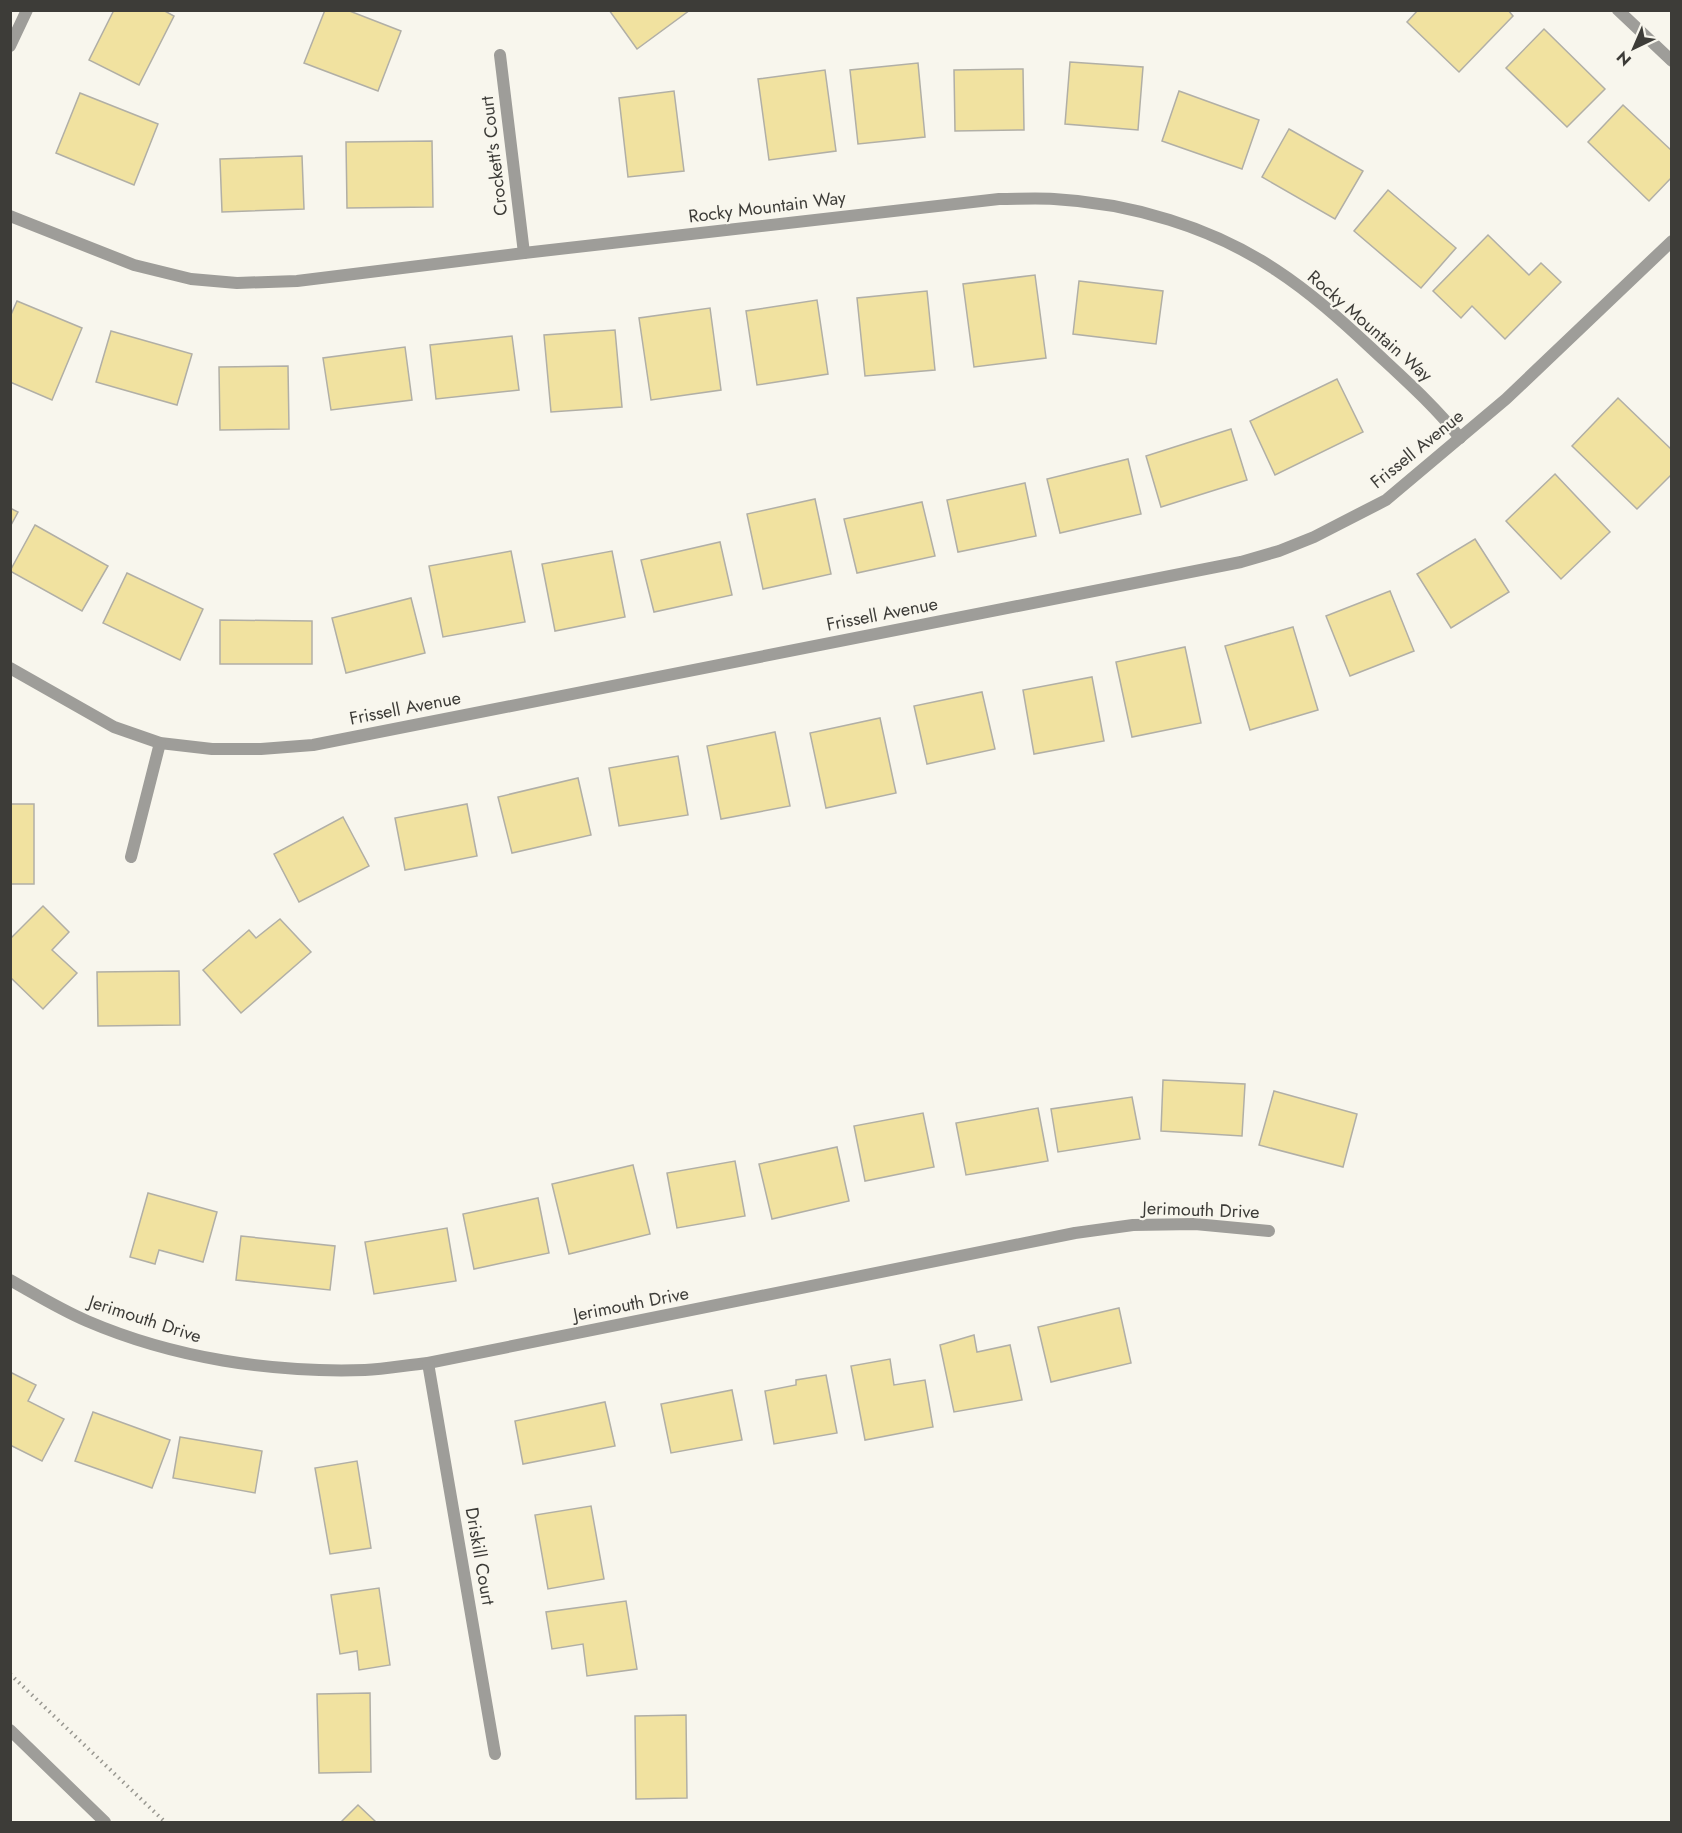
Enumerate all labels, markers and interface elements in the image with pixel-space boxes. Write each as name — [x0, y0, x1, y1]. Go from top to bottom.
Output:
north arrow — [1604, 18, 1664, 78]
text: N — [1611, 46, 1636, 71]
street label: Crockett's Court — [474, 94, 514, 217]
street label: Rocky Mountain Way — [687, 184, 847, 230]
street label: Rocky Mountain Way — [1302, 264, 1438, 388]
street label: Frissell Avenue — [1365, 403, 1469, 495]
street label: Frissell Avenue — [824, 590, 940, 638]
street label: Frissell Avenue — [347, 684, 463, 732]
street label: Jerimouth Drive — [1140, 1195, 1260, 1225]
street label: Jerimouth Drive — [569, 1280, 691, 1328]
street label: Jerimouth Drive — [83, 1288, 205, 1349]
street label: Driskill Court — [459, 1505, 501, 1608]

